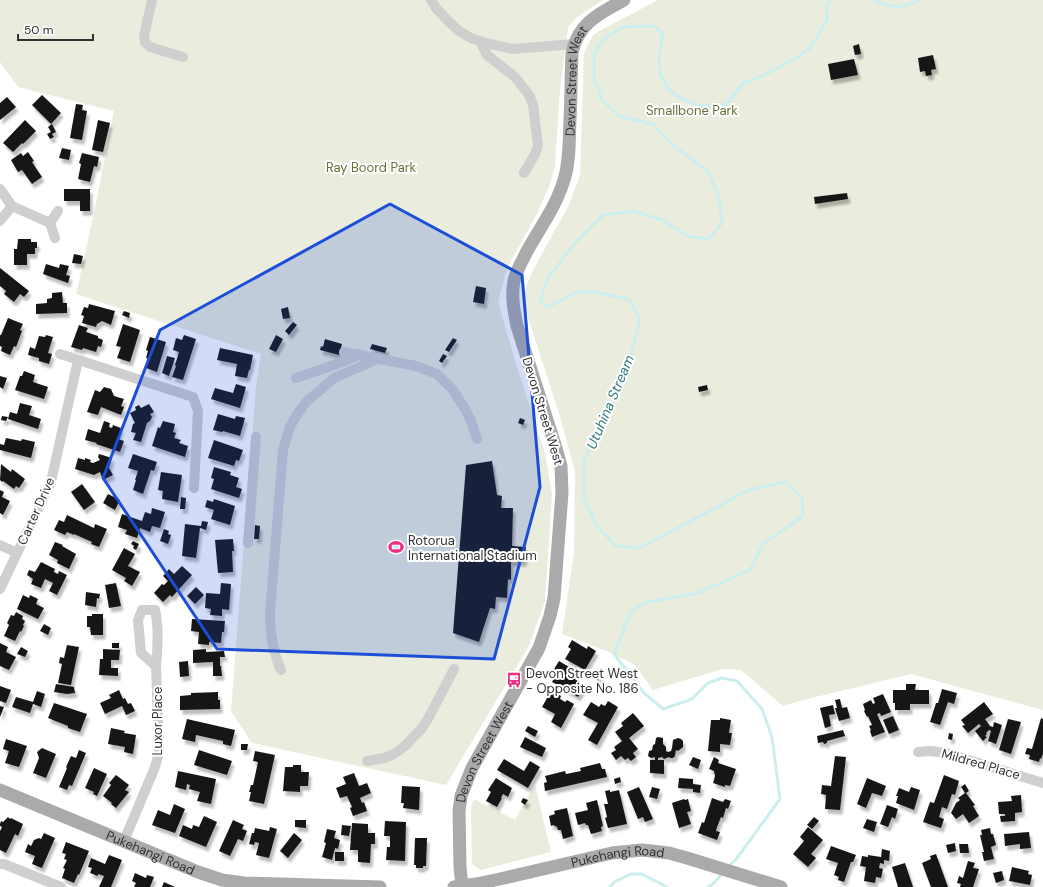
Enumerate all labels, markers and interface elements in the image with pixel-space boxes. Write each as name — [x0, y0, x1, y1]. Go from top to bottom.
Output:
scale bar — [18, 16, 93, 42]
text: 50 m — [24, 22, 53, 38]
street label: Devon Street West — [561, 22, 591, 136]
park label: Smallbone Park — [646, 102, 738, 119]
park label: Ray Boord Park — [326, 159, 417, 176]
water label: Utuhina Stream — [582, 352, 638, 452]
street label: Devon Street West — [518, 355, 568, 467]
street label: Carter Drive — [13, 474, 59, 548]
place label: Rotorua International Stadium — [408, 532, 537, 564]
sports icon: Rotorua International Stadium — [387, 538, 405, 556]
place label: Devon Street West - Opposite No. 186 — [526, 665, 639, 697]
bus stop icon: Devon Street West - Opposite No. 186 — [505, 671, 523, 689]
street label: Luxor Place — [149, 687, 166, 755]
street label: Devon Street West — [452, 698, 516, 803]
street label: Mildred Place — [940, 745, 1022, 783]
street label: Pukehangi Road — [104, 826, 198, 878]
street label: Pukehangi Road — [569, 842, 665, 871]

